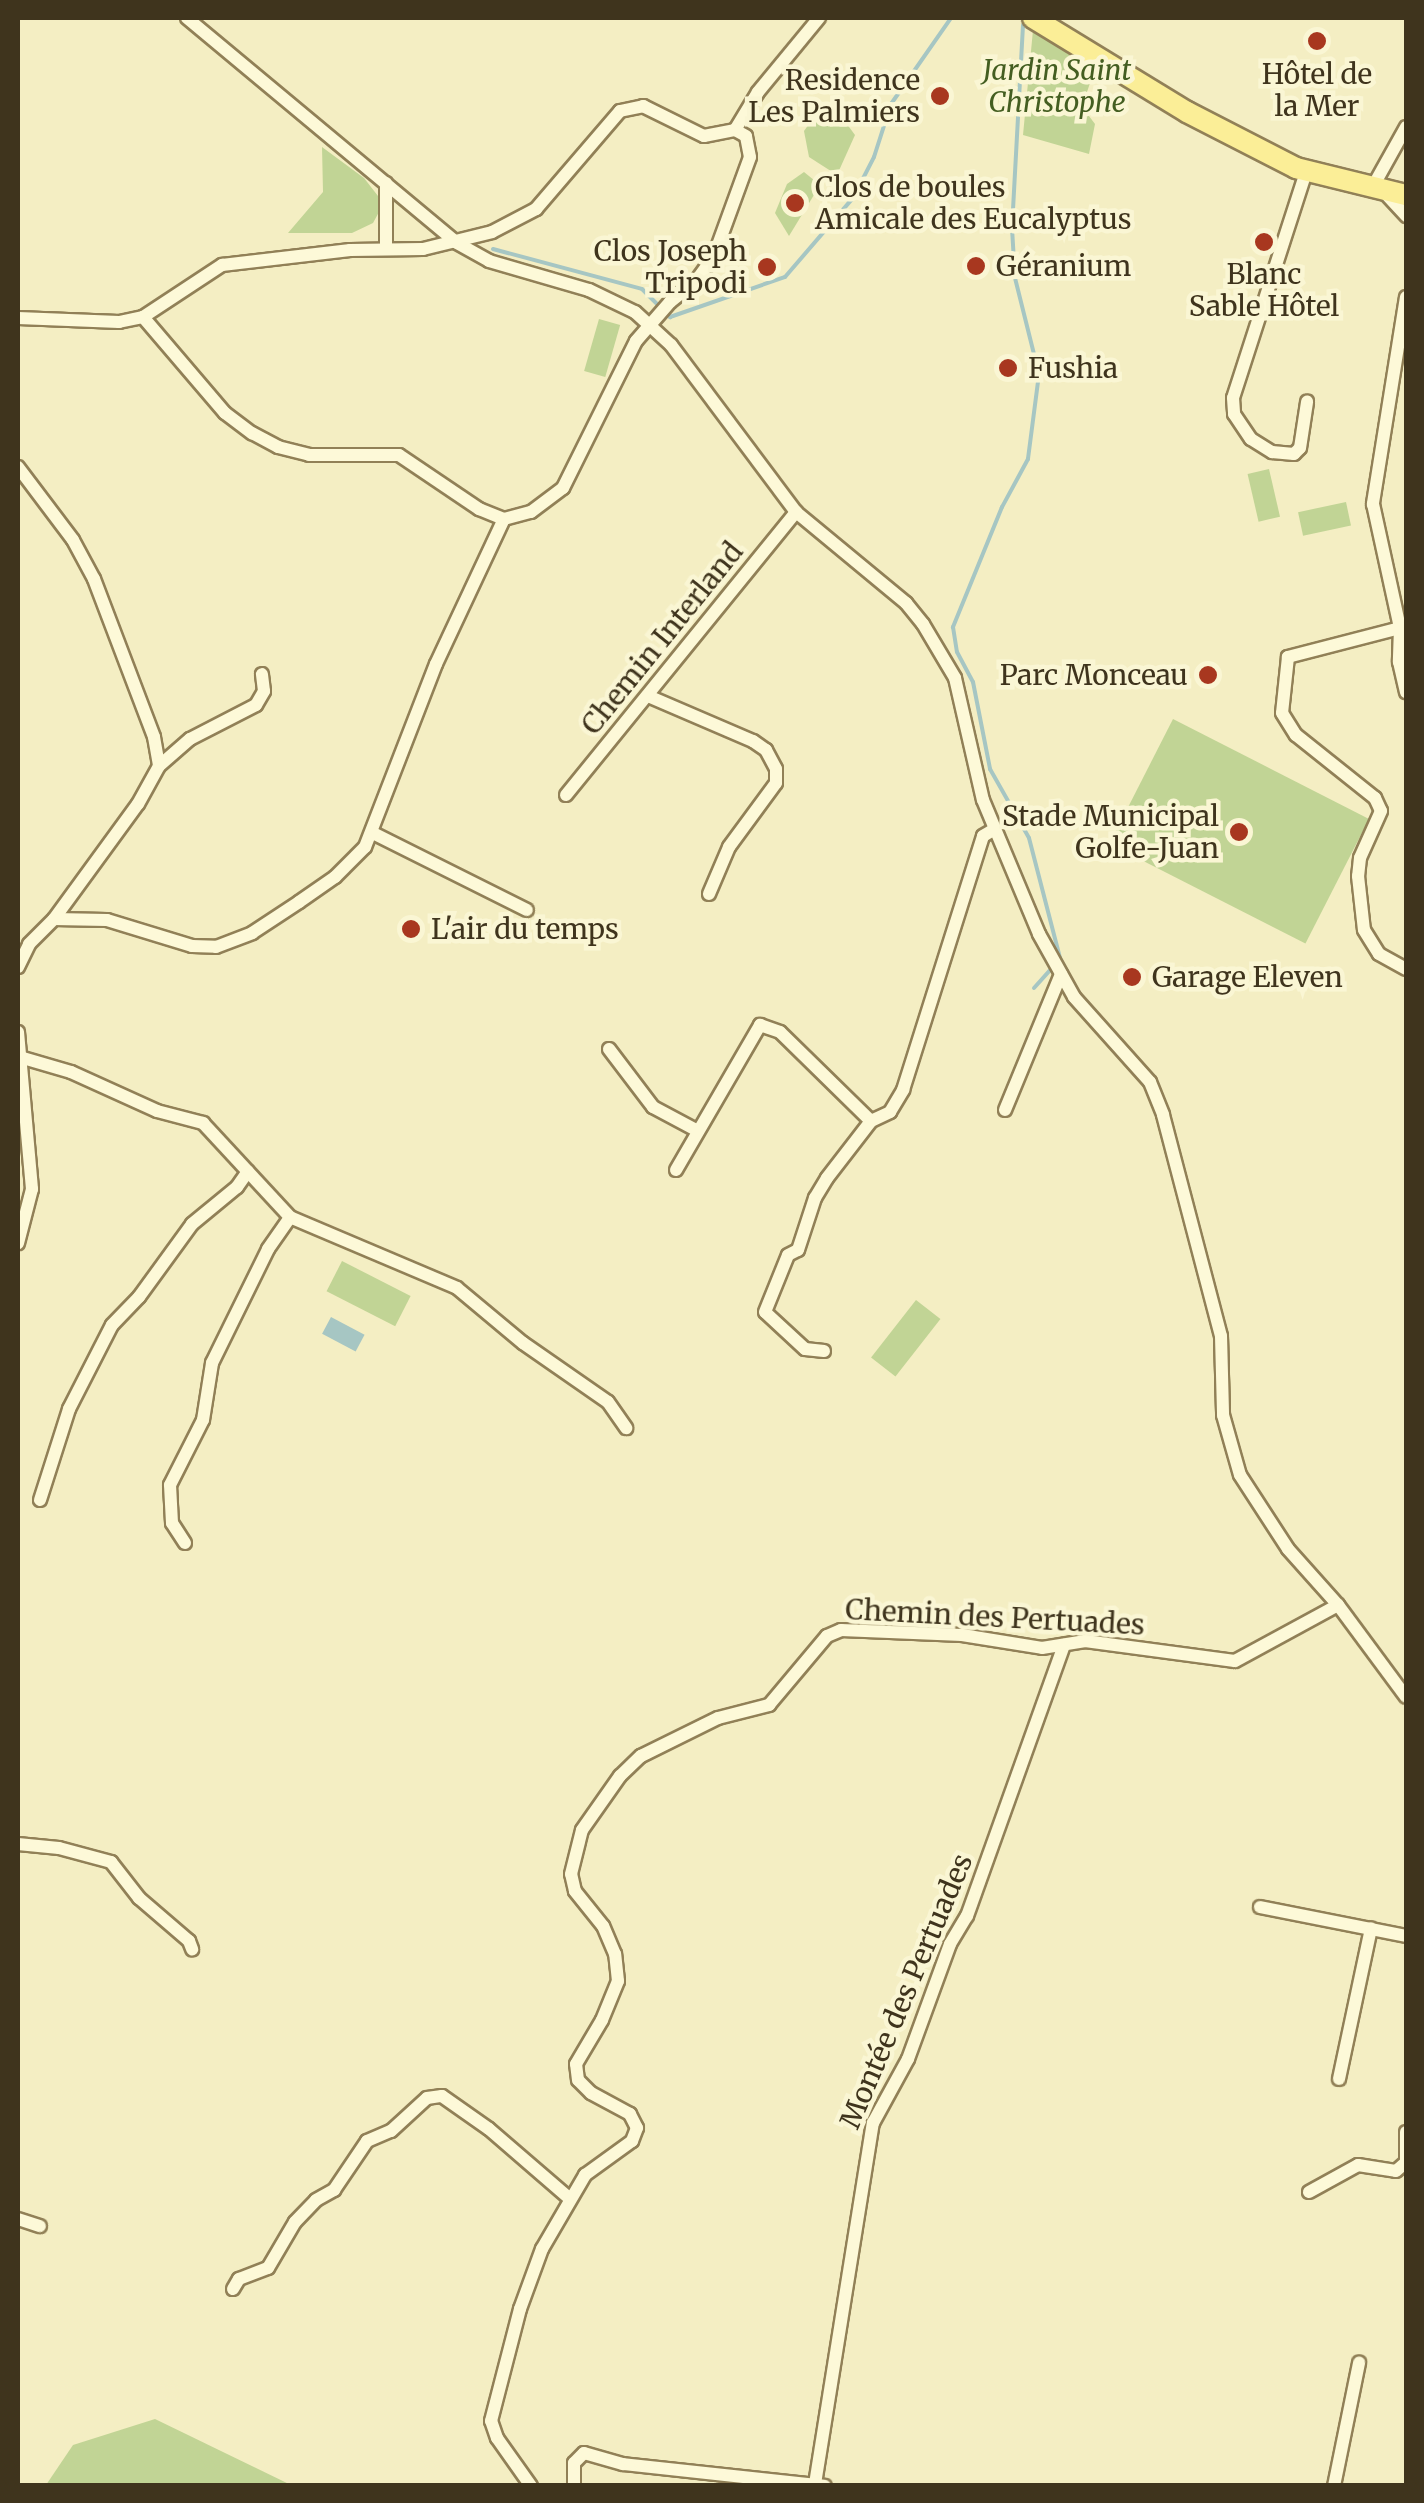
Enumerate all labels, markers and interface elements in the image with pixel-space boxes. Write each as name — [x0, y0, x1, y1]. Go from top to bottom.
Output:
marker: Hôtel de la Mer — [1306, 30, 1328, 52]
park label: Jardin Saint Christophe — [983, 53, 1131, 119]
place label: Hôtel de la Mer — [1262, 57, 1372, 123]
place label: Residence Les Palmiers — [748, 63, 920, 129]
marker: Residence Les Palmiers — [929, 85, 951, 107]
place label: Clos de boules Amicale des Eucalyptus — [815, 170, 1131, 236]
marker: Clos de boules Amicale des Eucalyptus — [784, 192, 806, 214]
marker: Blanc Sable Hôtel — [1253, 231, 1275, 253]
place label: Clos Joseph Tripodi — [594, 234, 747, 300]
place label: Géranium — [996, 249, 1131, 283]
marker: Géranium — [965, 255, 987, 277]
marker: Clos Joseph Tripodi — [756, 256, 778, 278]
place label: Blanc Sable Hôtel — [1189, 257, 1339, 323]
place label: Fushia — [1028, 351, 1118, 385]
marker: Fushia — [997, 357, 1019, 379]
street label: Chemin Interland — [574, 535, 750, 741]
place label: Parc Monceau — [1000, 658, 1188, 692]
marker: Parc Monceau — [1197, 664, 1219, 686]
place label: Stade Municipal Golfe-Juan — [1002, 799, 1219, 865]
marker: Stade Municipal Golfe-Juan — [1228, 821, 1250, 843]
place label: L'air du temps — [431, 912, 619, 946]
marker: L'air du temps — [400, 918, 422, 940]
place label: Garage Eleven — [1152, 960, 1343, 994]
marker: Garage Eleven — [1121, 966, 1143, 988]
street label: Chemin des Pertuades — [844, 1592, 1146, 1642]
street label: Montée des Pertuades — [833, 1849, 979, 2133]

